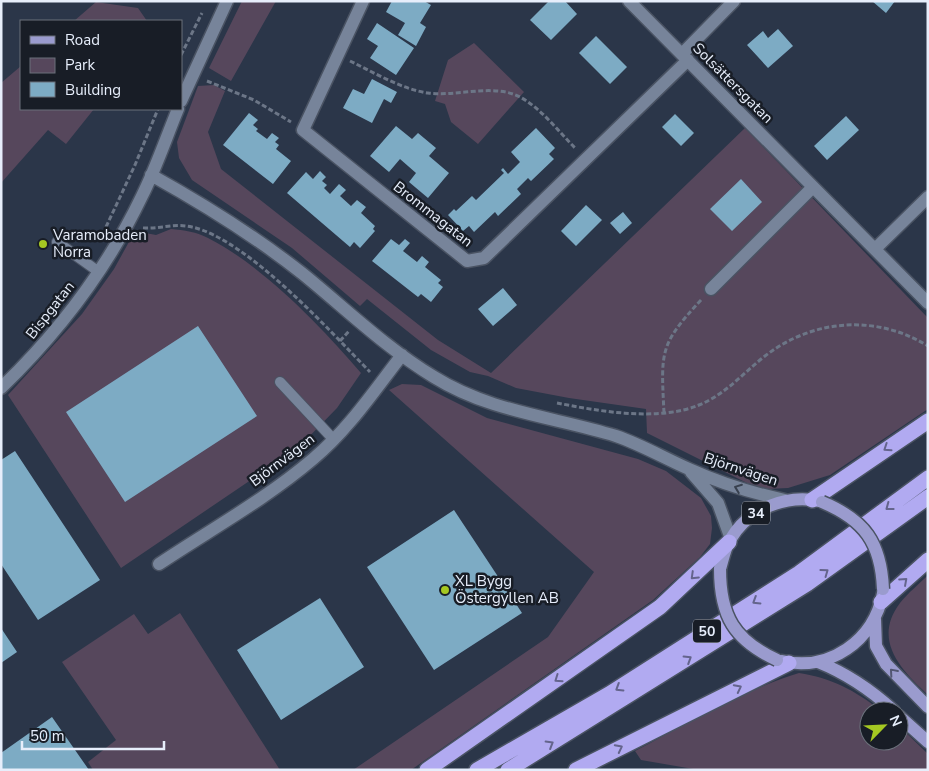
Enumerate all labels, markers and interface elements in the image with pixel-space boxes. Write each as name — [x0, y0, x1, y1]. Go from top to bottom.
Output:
legend — [20, 20, 182, 110]
text: Road — [65, 30, 100, 50]
street label: Solsättersgatan — [688, 38, 778, 128]
text: Park — [65, 55, 95, 75]
text: Building — [65, 80, 121, 100]
street label: Brommagatan — [389, 177, 477, 251]
place label: Varamobaden Norra — [52, 225, 147, 262]
marker: Varamobaden Norra — [37, 238, 49, 250]
street label: Bispgatan — [21, 277, 79, 343]
street label: Björnvägen — [245, 429, 319, 491]
one-way arrow — [883, 442, 892, 452]
street label: Björnvägen — [701, 448, 781, 490]
one-way arrow — [735, 484, 743, 494]
one-way arrow — [885, 501, 895, 510]
road number: 34 — [742, 502, 770, 524]
one-way arrow — [819, 569, 829, 578]
one-way arrow — [691, 570, 700, 579]
place label: XL Bygg Östergyllen AB — [455, 571, 559, 608]
one-way arrow — [899, 577, 908, 586]
marker: XL Bygg Östergyllen AB — [439, 584, 451, 596]
one-way arrow — [752, 594, 761, 604]
road number: 50 — [693, 620, 721, 642]
one-way arrow — [682, 656, 691, 665]
one-way arrow — [890, 669, 899, 678]
one-way arrow — [555, 673, 564, 682]
one-way arrow — [615, 681, 624, 691]
one-way arrow — [733, 684, 742, 694]
north arrow — [859, 701, 909, 751]
text: N — [885, 712, 906, 730]
scale bar — [22, 718, 165, 750]
text: 50 m — [30, 726, 65, 746]
one-way arrow — [544, 741, 553, 751]
one-way arrow — [614, 744, 623, 754]

